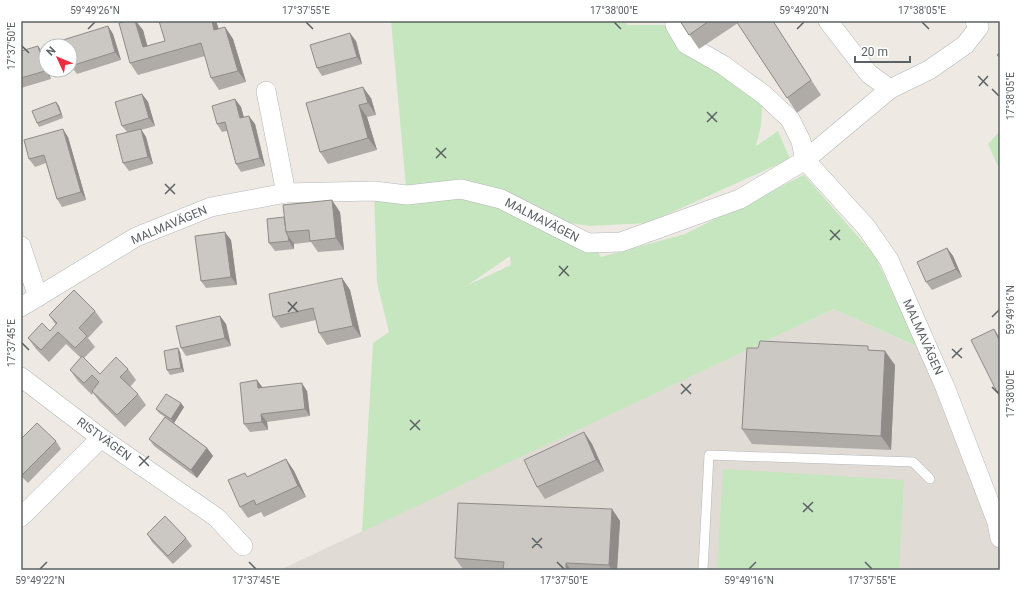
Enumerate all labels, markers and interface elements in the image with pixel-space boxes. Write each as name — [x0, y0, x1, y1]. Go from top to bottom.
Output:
text: 59°49'26"N — [70, 5, 120, 16]
text: 17°37'55"E — [282, 5, 330, 16]
text: 17°38'00"E — [590, 5, 638, 16]
text: 59°49'20"N — [779, 5, 829, 16]
text: 17°38'05"E — [898, 5, 946, 16]
text: 17°37'50"E — [6, 22, 17, 70]
north arrow — [38, 38, 78, 78]
scale bar — [855, 38, 910, 64]
text: N — [44, 44, 59, 59]
text: 20 m — [861, 45, 888, 59]
text: 17°38'05"E — [1005, 72, 1016, 120]
street label: MALMAVÄGEN — [503, 194, 582, 245]
street label: MALMAVÄGEN — [128, 202, 209, 247]
text: 59°49'16"N — [1005, 285, 1016, 335]
street label: MALMAVÄGEN — [900, 297, 947, 377]
text: 17°37'45"E — [6, 319, 17, 367]
text: 17°38'00"E — [1005, 370, 1016, 418]
street label: RISTVÄGEN — [74, 414, 134, 463]
text: 59°49'22"N — [15, 575, 65, 586]
text: 17°37'45"E — [232, 575, 280, 586]
text: 17°37'50"E — [540, 575, 588, 586]
text: 59°49'16"N — [724, 575, 774, 586]
text: 17°37'55"E — [848, 575, 896, 586]

